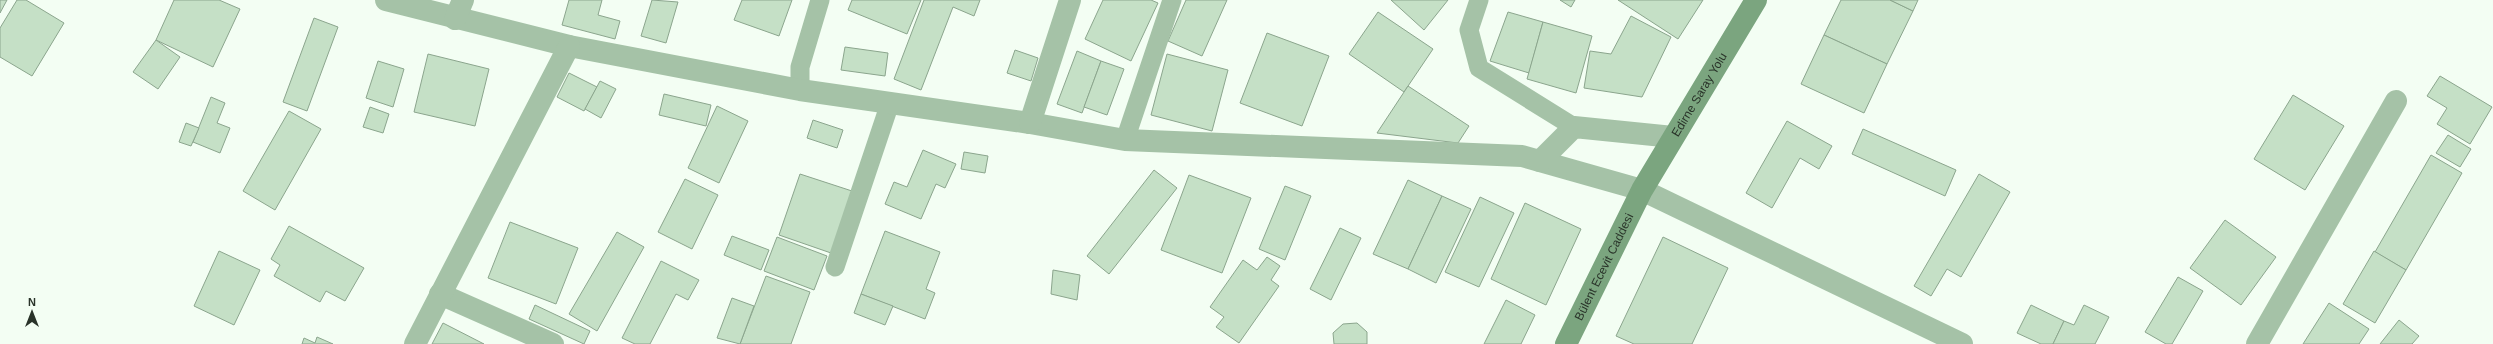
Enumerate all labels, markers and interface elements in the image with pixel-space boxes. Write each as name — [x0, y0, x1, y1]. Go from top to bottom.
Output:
street label: Edirne Saray Yolu — [1669, 50, 1730, 139]
street label: Bülent Ecevit Caddesi — [1572, 211, 1636, 323]
north arrow — [12, 292, 52, 332]
text: N — [28, 296, 36, 308]

